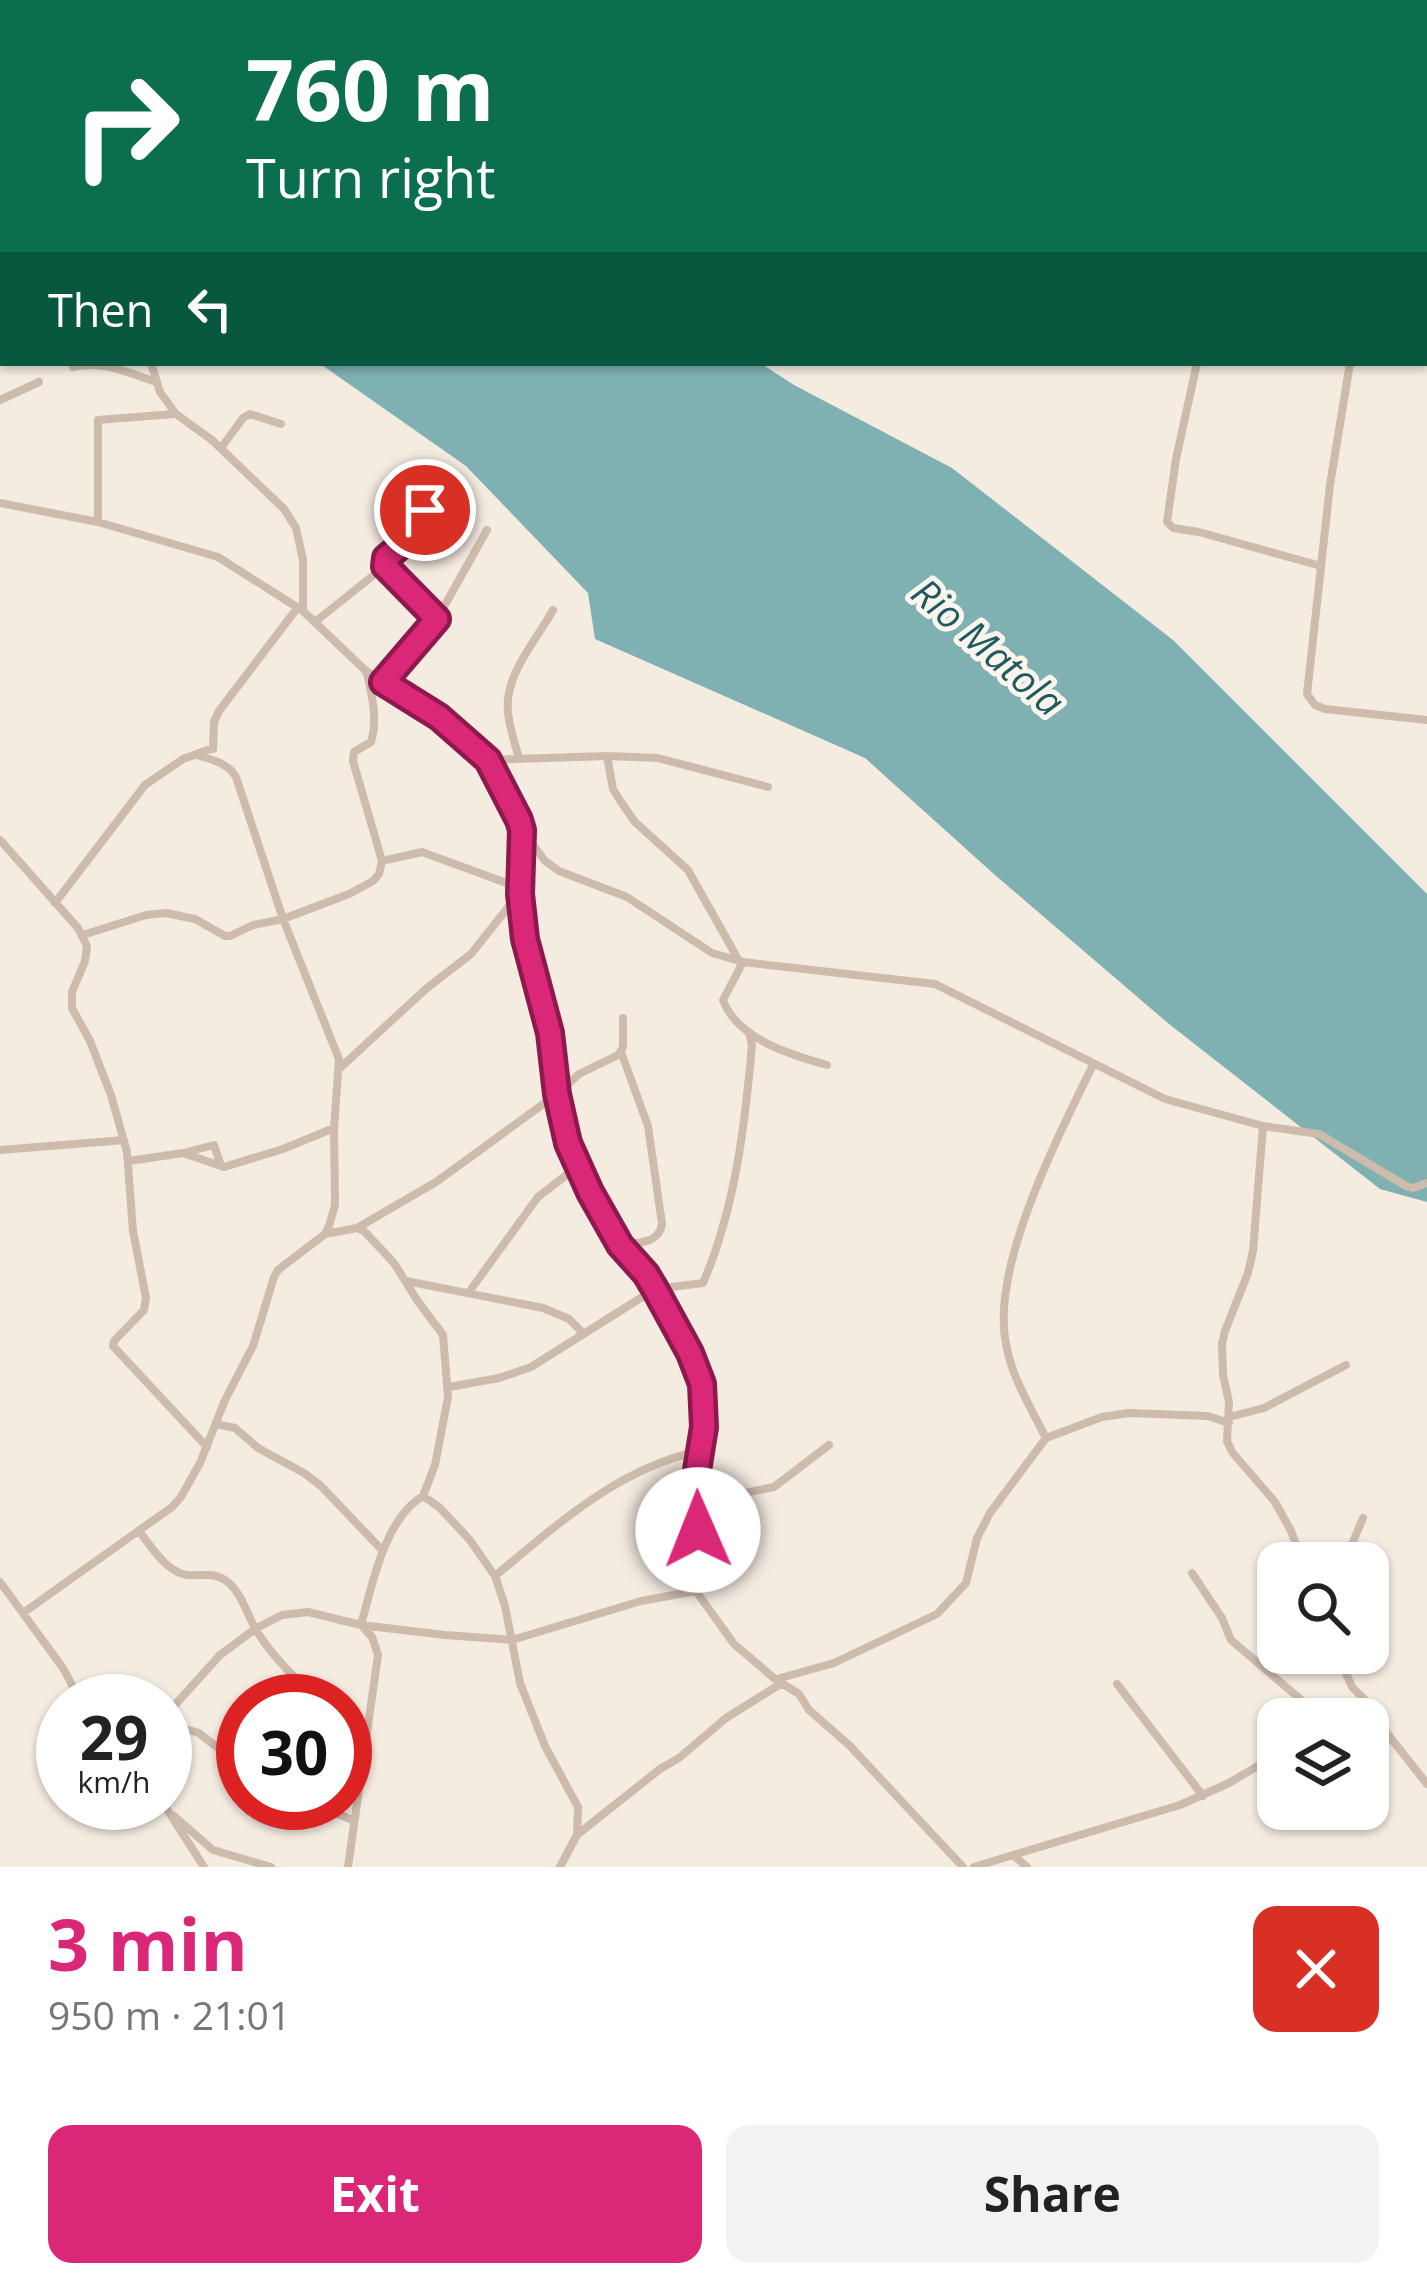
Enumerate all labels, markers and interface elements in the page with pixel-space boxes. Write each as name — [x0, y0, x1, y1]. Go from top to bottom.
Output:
text: 760 m — [246, 31, 494, 146]
icon: right — [48, 48, 204, 204]
text: Turn right — [246, 140, 495, 214]
icon: left — [177, 276, 243, 342]
text: Then — [48, 279, 153, 340]
pin — [374, 459, 476, 561]
icon: arrive — [392, 477, 458, 543]
water label: Rio Matola — [902, 565, 1076, 727]
position arrow — [635, 1467, 761, 1593]
map controls — [1257, 1542, 1389, 1830]
button: search — [1257, 1542, 1389, 1674]
speed limit sign: 30 — [216, 1674, 372, 1830]
text: 29 — [80, 1696, 148, 1778]
button: layers — [1257, 1698, 1389, 1830]
text: km/h — [78, 1761, 150, 1802]
text: 3 min — [48, 1894, 248, 1992]
button: close — [1253, 1906, 1379, 2032]
text: 950 m · 21:01 — [48, 1988, 291, 2041]
button: Exit — [48, 2125, 702, 2263]
button: Share — [726, 2125, 1379, 2263]

